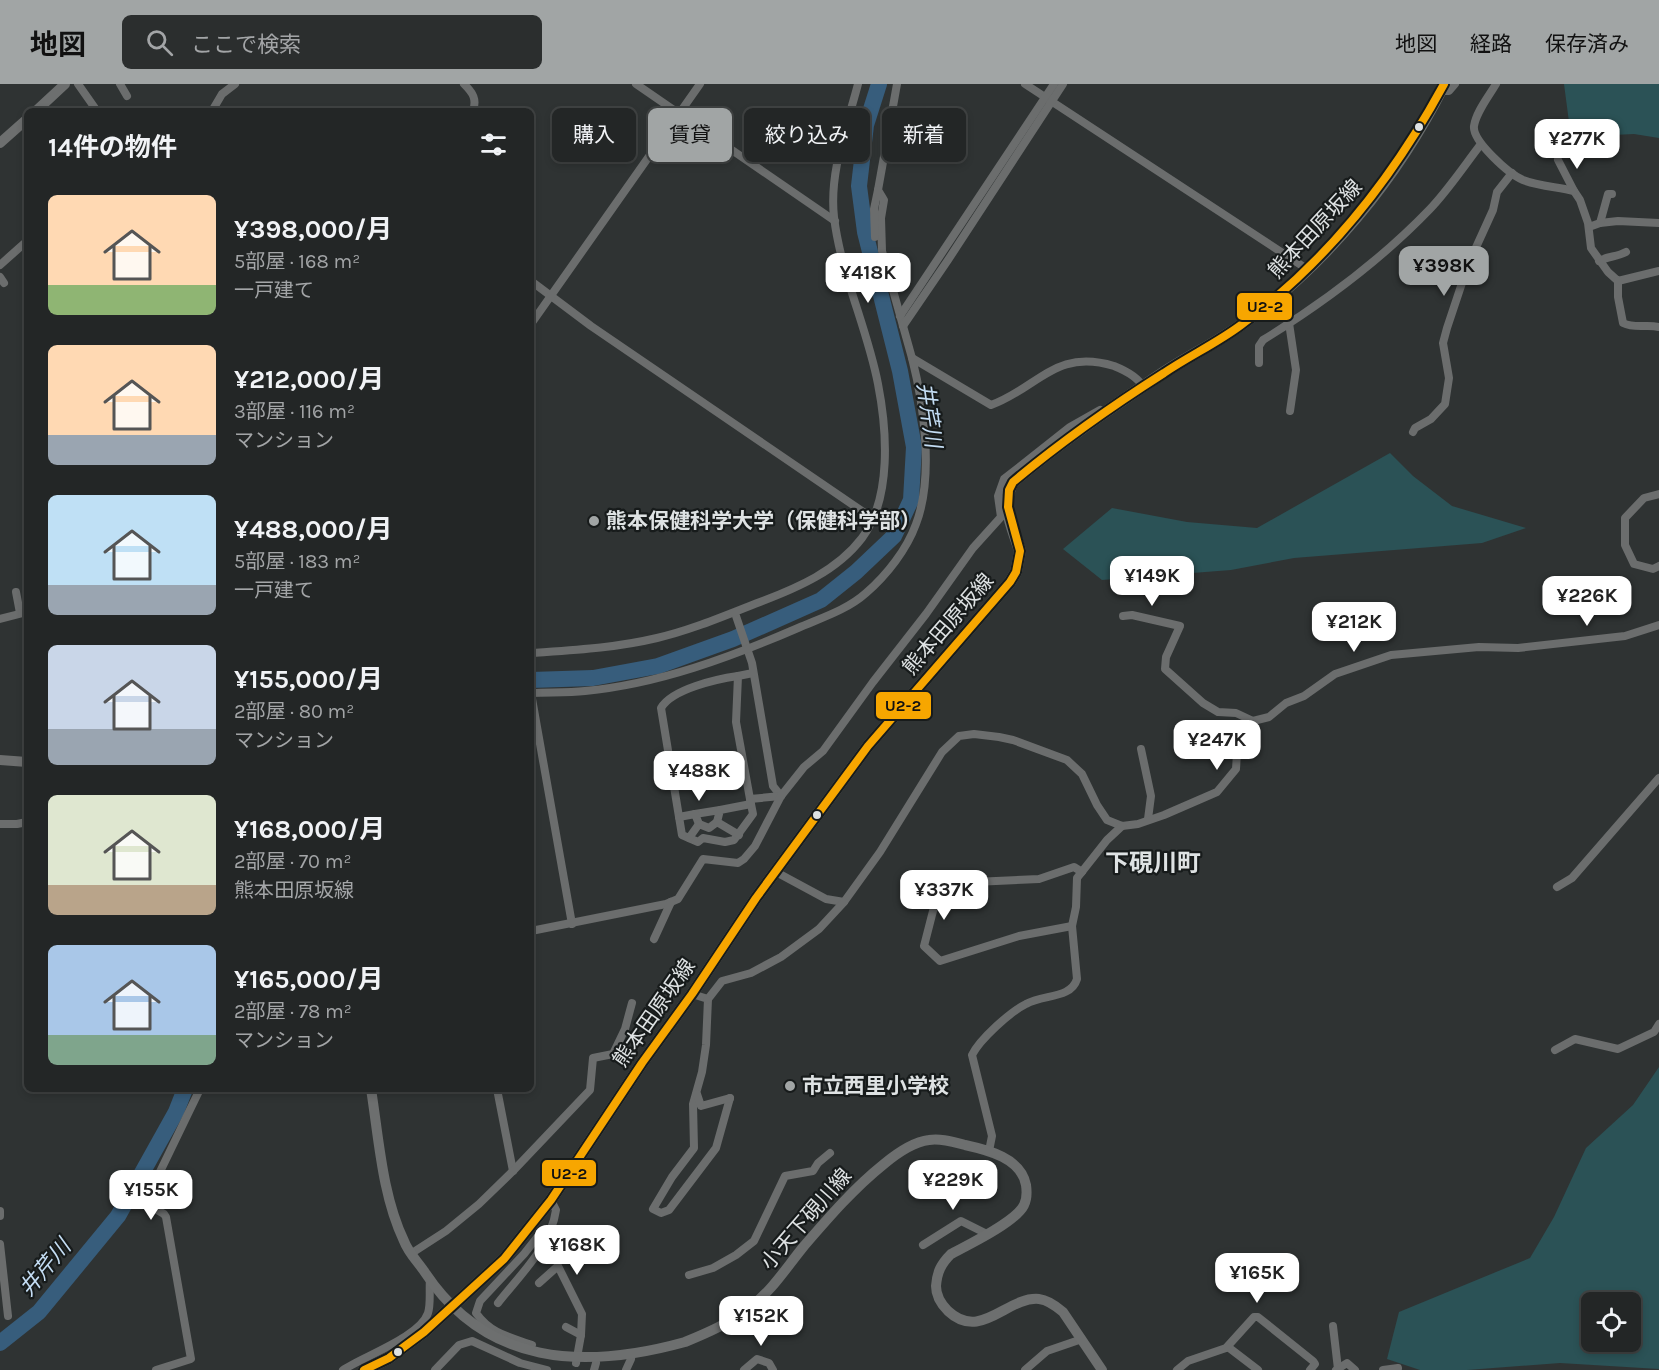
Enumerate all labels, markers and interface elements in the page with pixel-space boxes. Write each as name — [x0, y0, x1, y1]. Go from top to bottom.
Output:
search box — [122, 15, 542, 69]
icon: search — [143, 26, 176, 59]
text: 地図 — [30, 28, 86, 61]
text: ここで検索 — [191, 32, 301, 58]
text: 地図 — [1395, 32, 1437, 56]
text: 経路 — [1470, 32, 1512, 56]
text: 保存済み — [1545, 32, 1629, 56]
chip: 購入 — [552, 108, 636, 162]
chip: 賃貸 — [648, 108, 732, 162]
chip: 絞り込み — [744, 108, 870, 162]
chip: 新着 — [882, 108, 966, 162]
pin: ¥277K — [1535, 119, 1619, 170]
unlabelled marker — [1413, 121, 1425, 133]
text: ¥277K — [1549, 127, 1605, 150]
icon: filters — [477, 128, 510, 161]
text: 14件の物件 — [48, 132, 177, 163]
street label: 熊本田原坂線 — [1263, 175, 1367, 283]
text: ¥398,000/月 — [234, 214, 392, 245]
icon: home — [96, 219, 168, 291]
pin: ¥398K — [1402, 246, 1486, 297]
text: 5部屋 · 168 m² — [234, 250, 360, 273]
pin: ¥418K — [826, 253, 910, 304]
text: ¥398K — [1413, 254, 1475, 277]
text: ¥418K — [840, 261, 896, 284]
text: 一戸建て — [234, 279, 314, 302]
line badge: U2-2 — [1236, 292, 1293, 321]
text: U2-2 — [1247, 297, 1283, 316]
text: ¥212,000/月 — [234, 364, 384, 395]
icon: home — [96, 369, 168, 441]
water label: 井芹川 — [912, 381, 947, 451]
text: 3部屋 · 116 m² — [234, 400, 355, 423]
text: マンション — [234, 429, 334, 452]
place label: 熊本保健科学大学（保健科学部） — [606, 509, 921, 533]
text: ¥488,000/月 — [234, 514, 393, 545]
marker: 熊本保健科学大学（保健科学部） — [587, 514, 601, 528]
icon: home — [96, 519, 168, 591]
text: 5部屋 · 183 m² — [234, 550, 361, 573]
pin: ¥149K — [1110, 556, 1194, 607]
text: ¥149K — [1124, 564, 1180, 587]
street label: 熊本田原坂線 — [898, 569, 998, 679]
pin: ¥226K — [1545, 576, 1629, 627]
text: 一戸建て — [234, 579, 314, 602]
text: ¥226K — [1556, 584, 1618, 607]
pin: ¥212K — [1312, 602, 1396, 653]
text: ¥212K — [1326, 610, 1382, 633]
text: ¥155,000/月 — [234, 664, 383, 695]
icon: home — [96, 669, 168, 741]
line badge: U2-2 — [875, 691, 932, 720]
text: U2-2 — [885, 696, 921, 715]
text: 2部屋 · 80 m² — [234, 700, 354, 723]
pin: ¥247K — [1175, 720, 1259, 771]
text: ¥247K — [1188, 728, 1246, 751]
text: マンション — [234, 729, 334, 752]
pin: ¥488K — [657, 751, 741, 802]
text: ¥488K — [668, 759, 730, 782]
unlabelled marker — [811, 809, 823, 821]
text: ¥168,000/月 — [234, 814, 385, 845]
icon: home — [96, 819, 168, 891]
district label: 下硯川町 — [1105, 849, 1201, 877]
text: 2部屋 · 70 m² — [234, 850, 351, 873]
pin: ¥337K — [902, 870, 986, 921]
text: ¥337K — [914, 878, 974, 901]
text: 熊本田原坂線 — [234, 879, 354, 902]
street label: 熊本田原坂線 — [608, 955, 700, 1071]
text: ¥165,000/月 — [234, 964, 384, 995]
icon: home — [96, 969, 168, 1041]
text: 2部屋 · 78 m² — [234, 1000, 352, 1023]
text: マンション — [234, 1029, 334, 1052]
place label: 市立西里小学校 — [802, 1074, 949, 1098]
marker: 市立西里小学校 — [783, 1079, 797, 1093]
line badge: U2-2 — [541, 1159, 597, 1187]
pin: ¥229K — [911, 1160, 995, 1211]
text: U2-2 — [551, 1164, 587, 1183]
street label: 小天下硯川線 — [756, 1164, 856, 1274]
text: ¥229K — [922, 1168, 984, 1191]
pin: ¥155K — [109, 1170, 193, 1221]
text: ¥155K — [123, 1178, 179, 1201]
pin: ¥168K — [535, 1225, 619, 1276]
water label: 井芹川 — [14, 1233, 77, 1302]
text: ¥168K — [548, 1233, 606, 1256]
pin: ¥165K — [1215, 1253, 1299, 1304]
text: ¥165K — [1229, 1261, 1285, 1284]
map controls — [1581, 1292, 1641, 1352]
button: locate — [1581, 1292, 1641, 1352]
pin: ¥152K — [719, 1296, 803, 1347]
text: ¥152K — [733, 1304, 789, 1327]
unlabelled marker — [392, 1346, 404, 1358]

